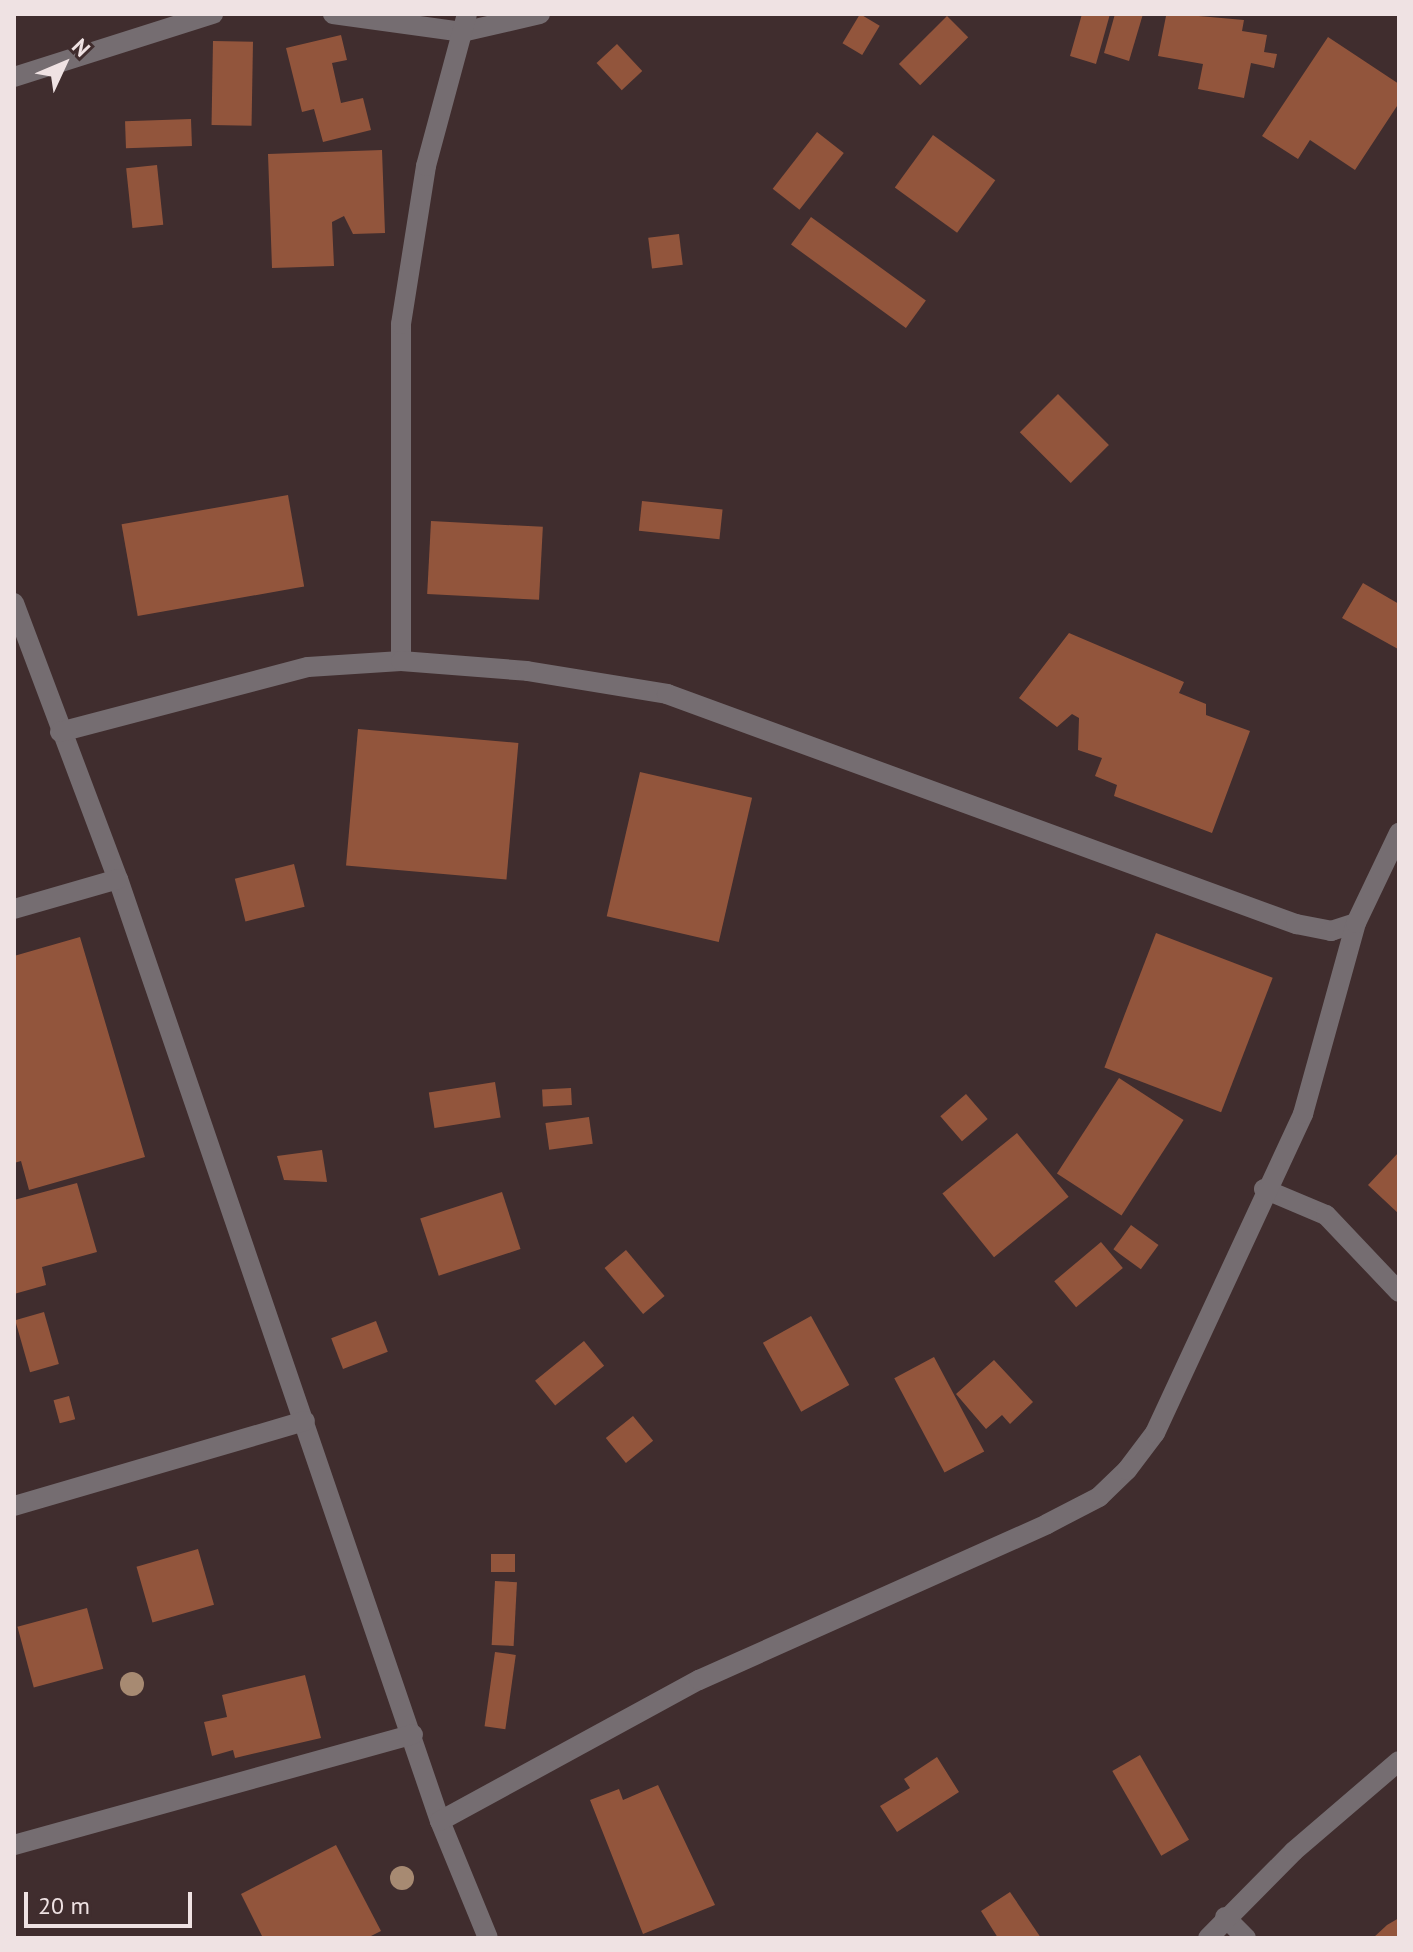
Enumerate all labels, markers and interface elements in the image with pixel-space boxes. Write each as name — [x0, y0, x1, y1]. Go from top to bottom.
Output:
north arrow — [24, 24, 104, 104]
text: N — [66, 32, 96, 62]
scale bar — [28, 1876, 196, 1926]
text: 20 m — [38, 1890, 90, 1921]

